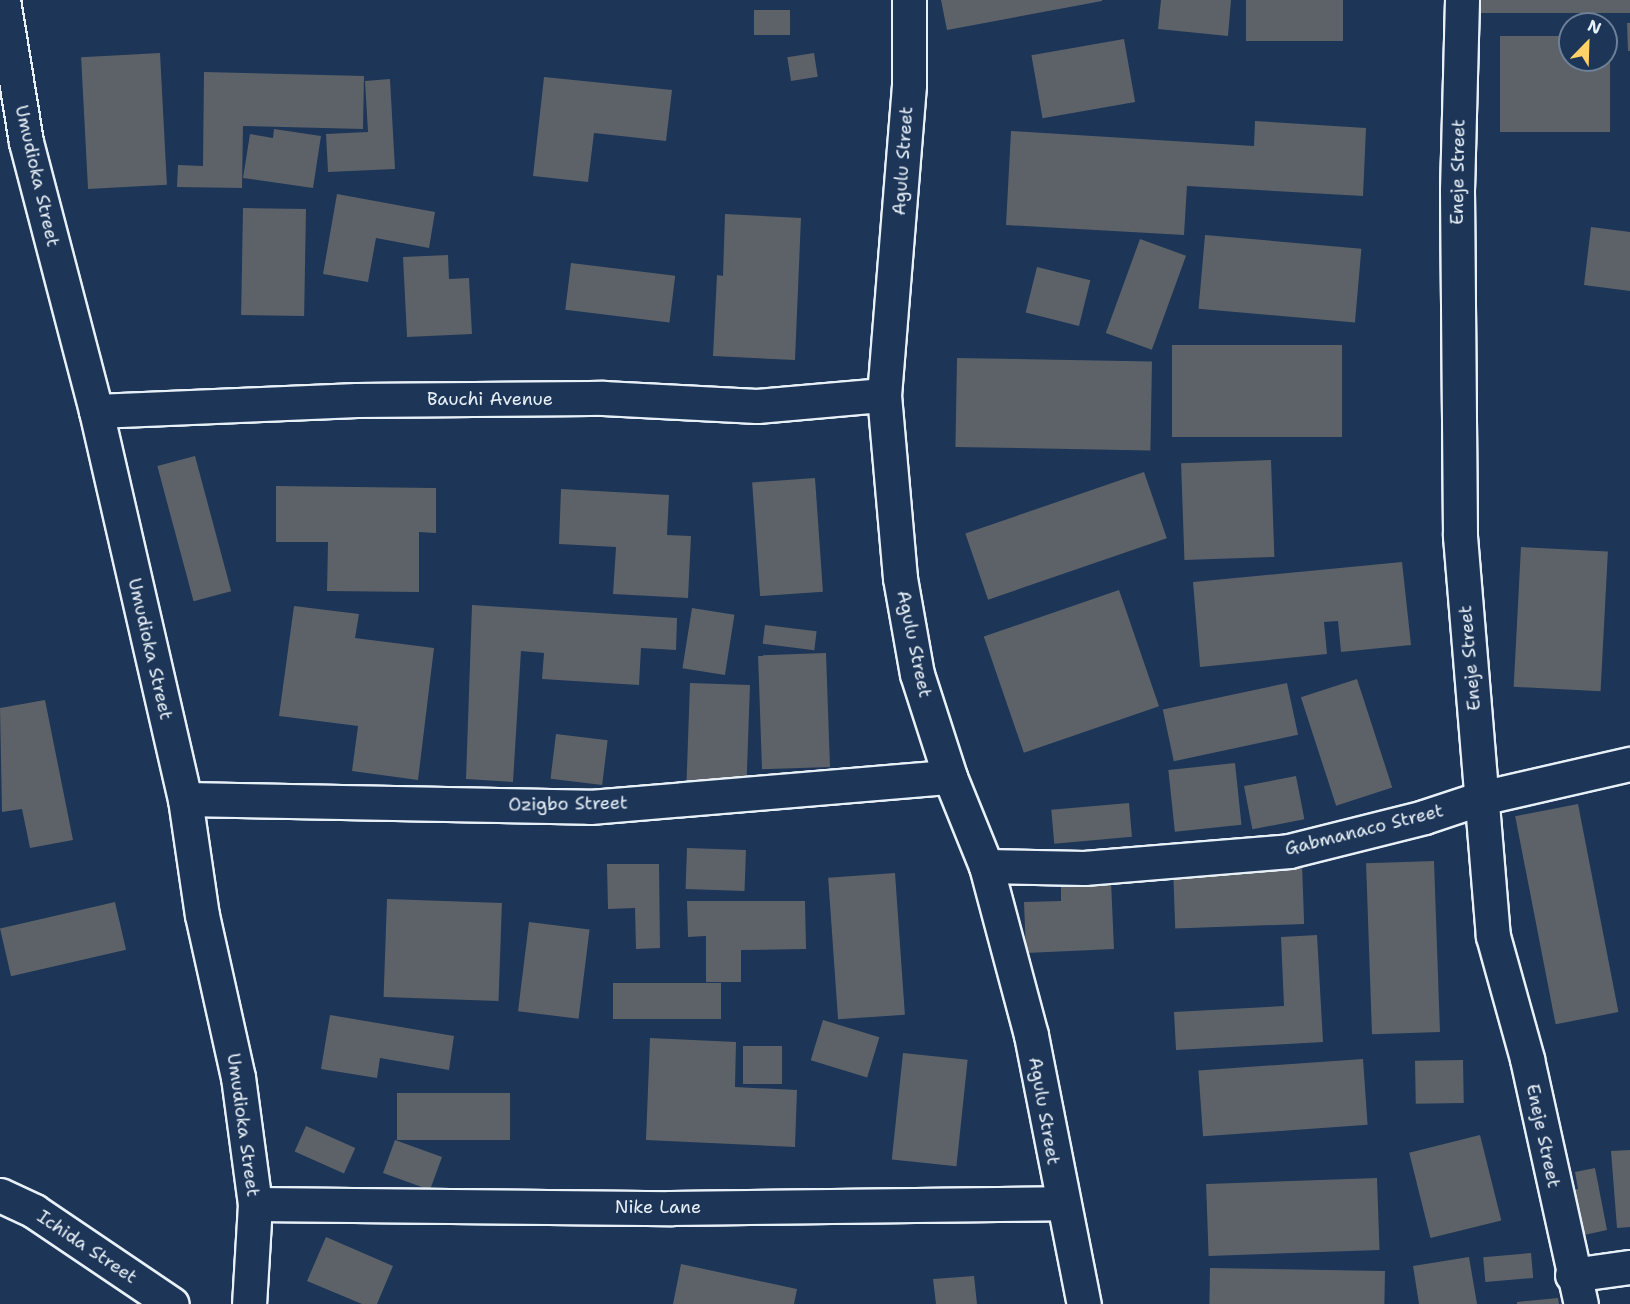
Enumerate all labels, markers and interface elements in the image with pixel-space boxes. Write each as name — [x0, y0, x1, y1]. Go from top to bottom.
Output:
north arrow — [1558, 12, 1618, 72]
text: N — [1585, 15, 1604, 39]
street label: Umudioka Street — [10, 103, 64, 249]
street label: Agulu Street — [888, 106, 918, 216]
street label: Eneje Street — [1446, 119, 1470, 225]
street label: Bauchi Avenue — [427, 388, 553, 410]
street label: Umudioka Street — [123, 576, 177, 722]
street label: Agulu Street — [892, 588, 936, 700]
street label: Eneje Street — [1455, 604, 1485, 712]
street label: Ozigbo Street — [508, 792, 628, 816]
street label: Gabmanaco Street — [1283, 800, 1445, 860]
street label: Umudioka Street — [222, 1052, 264, 1198]
street label: Agulu Street — [1024, 1055, 1064, 1167]
street label: Eneje Street — [1521, 1082, 1565, 1190]
street label: Nike Lane — [615, 1196, 701, 1218]
street label: Ichida Street — [33, 1206, 141, 1288]

